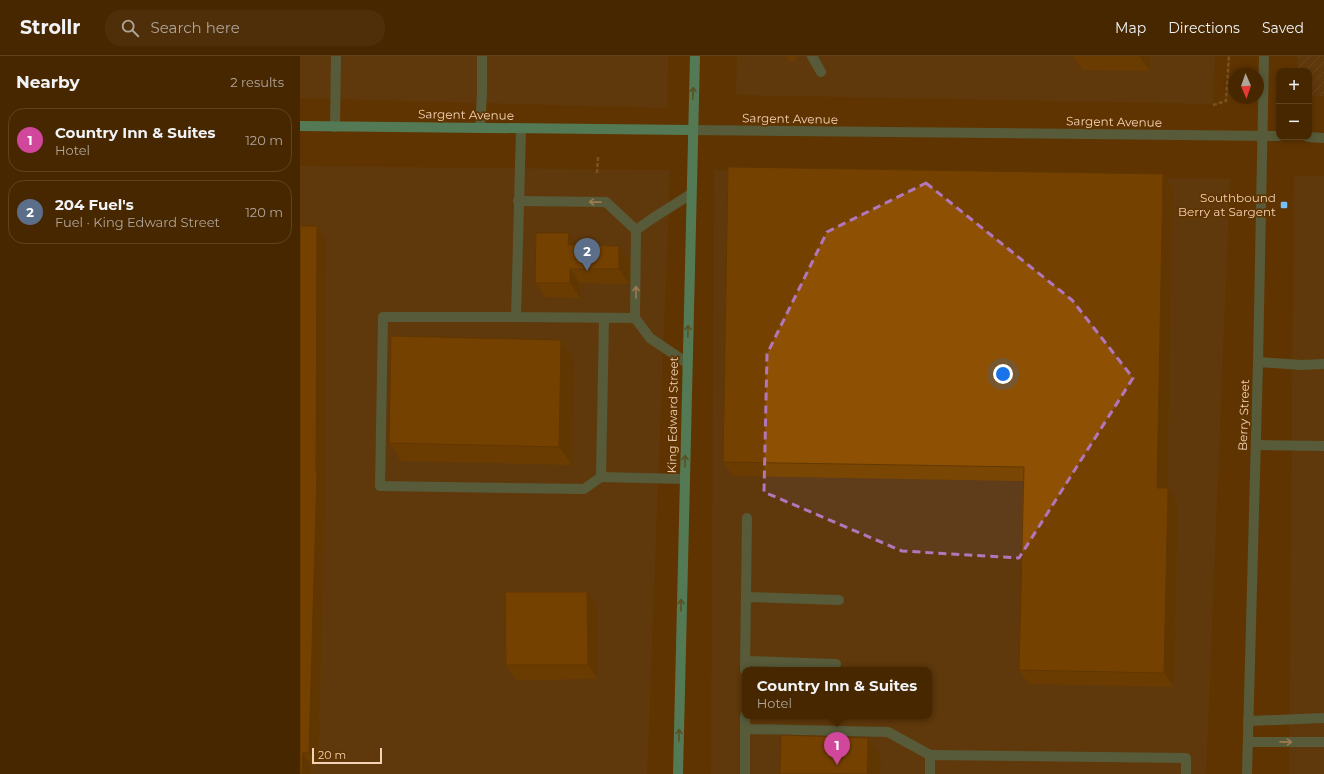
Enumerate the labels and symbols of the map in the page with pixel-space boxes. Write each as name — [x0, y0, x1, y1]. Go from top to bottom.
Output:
north arrow — [1228, 68, 1264, 104]
one-way arrow — [690, 87, 697, 100]
street label: Sargent Avenue — [418, 106, 514, 123]
street label: Sargent Avenue — [742, 110, 838, 127]
street label: Sargent Avenue — [1066, 113, 1162, 130]
place label: Southbound Berry at Sargent — [1178, 190, 1276, 219]
one-way arrow — [589, 198, 602, 206]
marker: Southbound Berry at Sargent — [1279, 200, 1289, 210]
pin: 2 — [574, 238, 600, 271]
one-way arrow — [632, 286, 640, 299]
one-way arrow — [684, 325, 692, 338]
street label: King Edward Street — [664, 356, 681, 474]
your location — [993, 364, 1013, 384]
street label: Berry Street — [1235, 379, 1252, 451]
one-way arrow — [681, 455, 688, 468]
one-way arrow — [678, 599, 685, 612]
one-way arrow — [675, 729, 683, 742]
pin: 1 — [824, 732, 850, 765]
one-way arrow — [1279, 738, 1292, 746]
scale bar — [312, 746, 382, 765]

